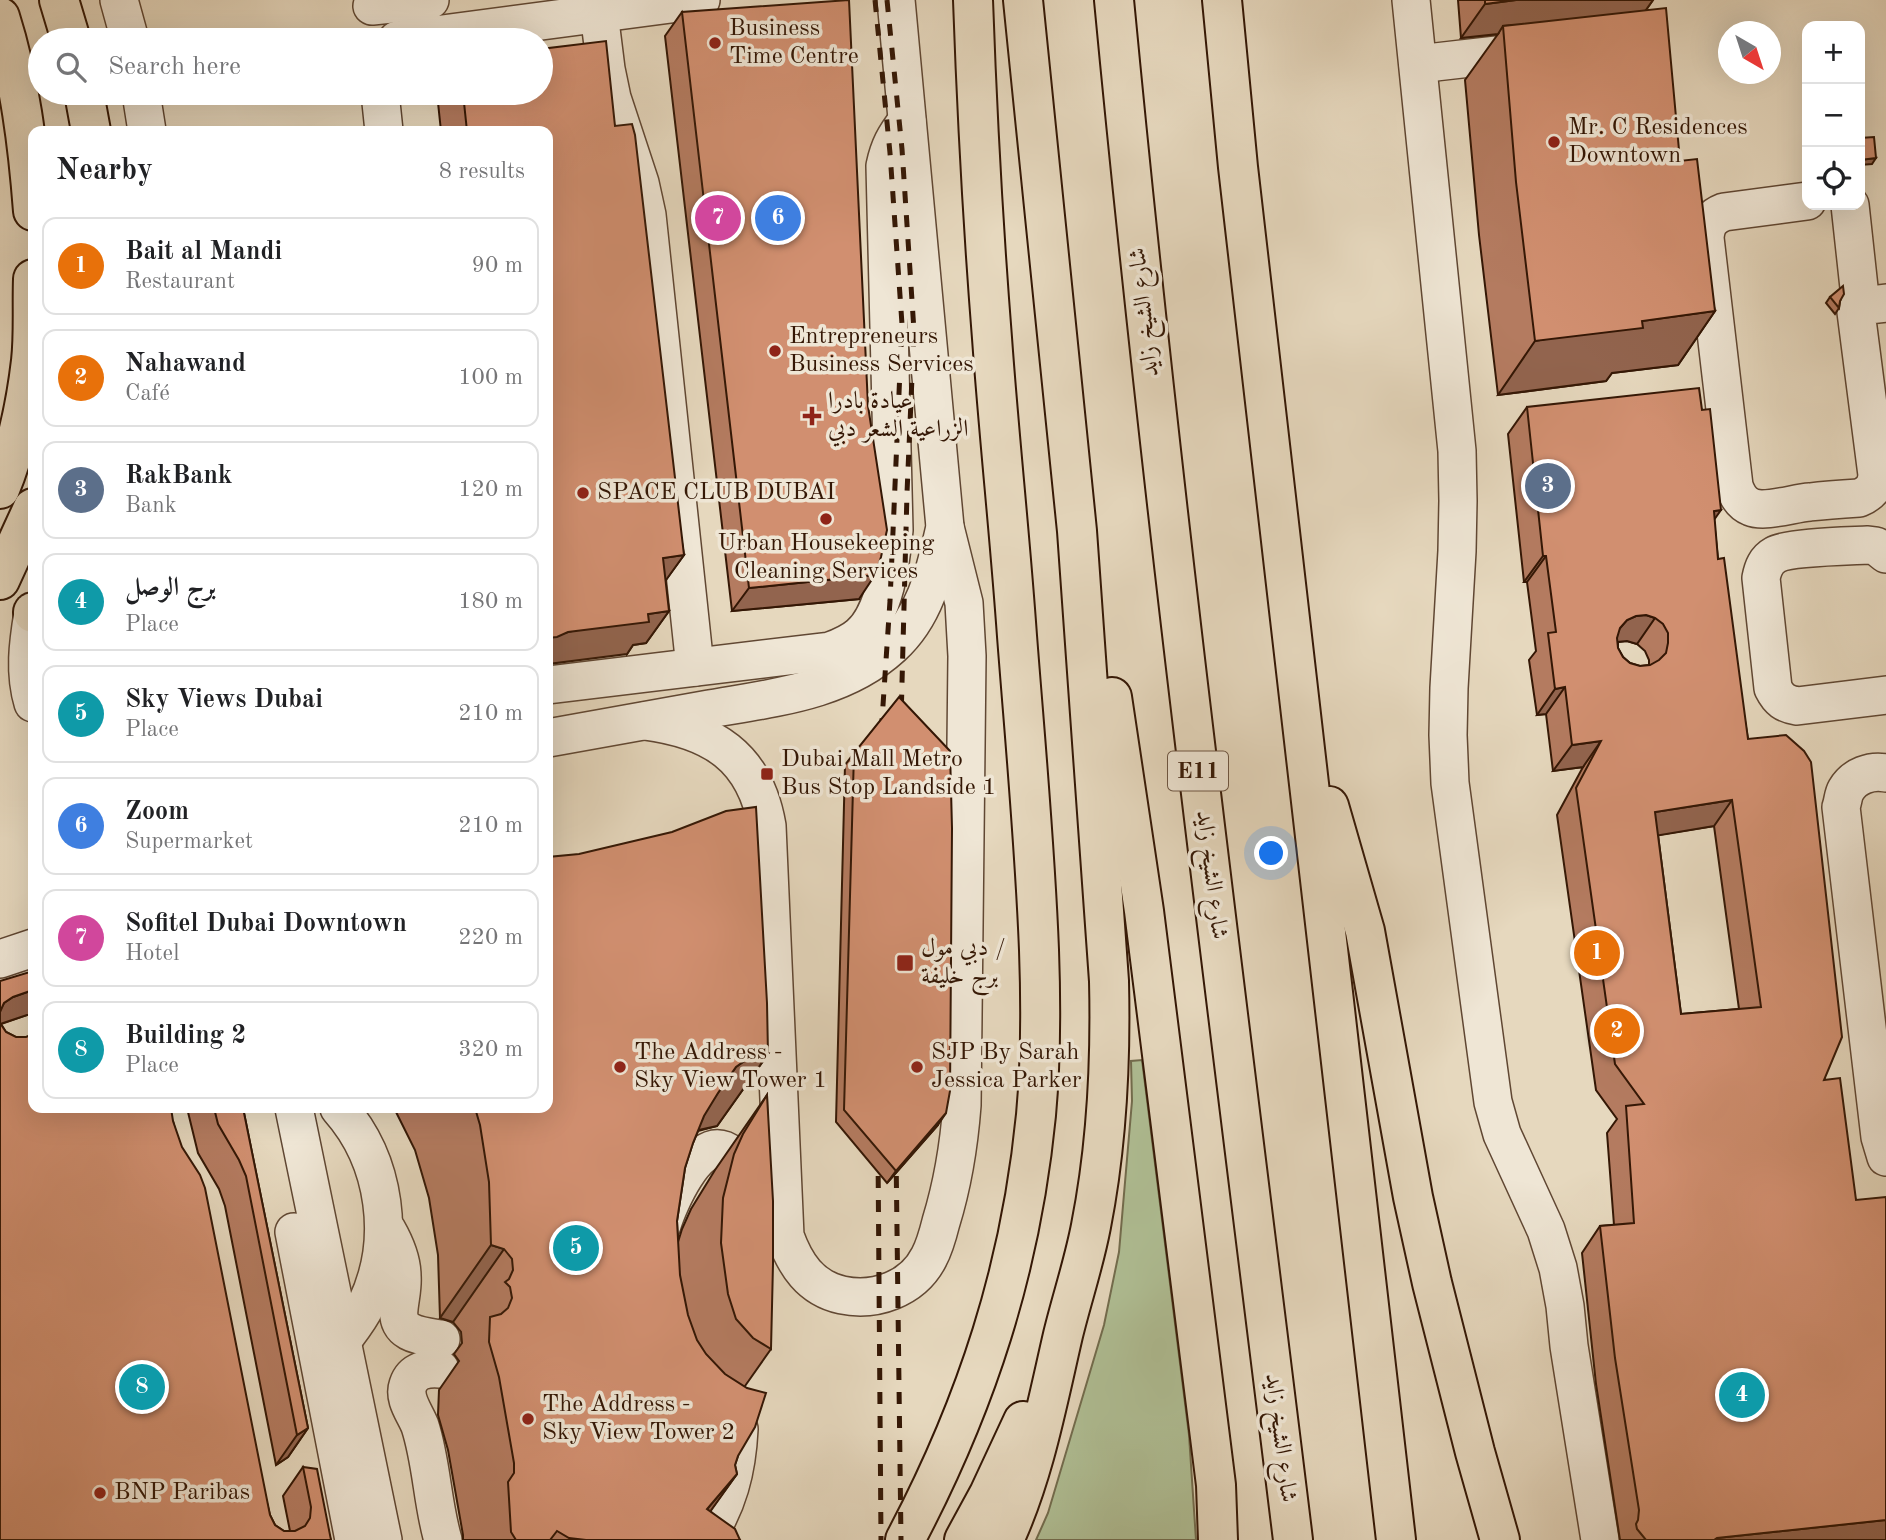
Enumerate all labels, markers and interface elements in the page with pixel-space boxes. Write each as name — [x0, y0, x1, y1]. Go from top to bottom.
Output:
place label: Business Time Centre — [729, 17, 859, 69]
north arrow — [1718, 21, 1781, 84]
map controls — [1802, 21, 1865, 210]
button: + — [1802, 21, 1865, 84]
search box — [28, 28, 553, 105]
marker: Business Time Centre — [707, 35, 723, 51]
icon: search — [52, 48, 90, 86]
text: Search here — [108, 54, 241, 80]
button: − — [1802, 84, 1865, 147]
place label: Mr. C Residences Downtown — [1568, 116, 1748, 168]
marker: Mr. C Residences Downtown — [1546, 134, 1562, 150]
button: locate — [1802, 147, 1865, 210]
text: Nearby — [56, 156, 153, 186]
text: 8 results — [439, 160, 525, 183]
pin: 7 — [695, 192, 741, 244]
pin: 6 — [755, 192, 801, 244]
text: Bait al Mandi — [125, 239, 282, 265]
street label: شارع الشيخ زايد — [1126, 245, 1171, 378]
text: 1 — [74, 254, 88, 277]
text: 90 m — [472, 254, 523, 277]
text: Restaurant — [125, 270, 235, 293]
place label: Entrepreneurs Business Services — [789, 325, 974, 377]
marker: Entrepreneurs Business Services — [767, 343, 783, 359]
text: Nahawand — [125, 351, 246, 377]
text: 2 — [74, 366, 88, 389]
text: 100 m — [458, 366, 523, 389]
text: Café — [125, 382, 170, 405]
place label: عيادة بادرا الزراعية الشعر دبي — [828, 390, 969, 447]
marker: عيادة بادرا الزراعية الشعر دبي — [802, 406, 822, 426]
pin: 3 — [1525, 460, 1571, 512]
text: RakBank — [125, 463, 232, 489]
text: 3 — [74, 478, 88, 501]
text: 120 m — [458, 478, 523, 501]
place label: SPACE CLUB DUBAI — [597, 481, 836, 505]
marker: SPACE CLUB DUBAI — [575, 485, 591, 501]
text: Bank — [125, 494, 177, 517]
marker: Urban Housekeeping Cleaning Services — [818, 511, 834, 527]
place label: Urban Housekeeping Cleaning Services — [718, 532, 934, 584]
text: برج الوصل — [125, 575, 216, 601]
text: 4 — [74, 590, 88, 613]
text: 180 m — [458, 590, 523, 613]
text: Place — [125, 613, 179, 636]
text: Sky Views Dubai — [125, 687, 323, 713]
text: 5 — [74, 702, 88, 725]
text: 210 m — [458, 702, 523, 725]
text: Place — [125, 718, 179, 741]
place label: Dubai Mall Metro Bus Stop Landside 1 — [781, 748, 996, 800]
road number: E11 — [1168, 751, 1228, 790]
marker: Dubai Mall Metro Bus Stop Landside 1 — [759, 766, 775, 782]
text: Zoom — [125, 799, 189, 825]
street label: شارع الشيخ زايد — [1184, 809, 1231, 942]
text: 6 — [74, 814, 88, 837]
text: 210 m — [458, 814, 523, 837]
text: Supermarket — [125, 830, 253, 853]
your location — [1254, 836, 1288, 870]
text: Sofitel Dubai Downtown — [125, 911, 407, 937]
text: 7 — [74, 926, 88, 949]
text: 220 m — [458, 926, 523, 949]
pin: 1 — [1574, 927, 1620, 979]
place label: دبي مول / برج خليفة — [921, 937, 1006, 996]
text: Hotel — [125, 942, 179, 965]
marker: دبي مول / برج خليفة — [895, 953, 915, 973]
pin: 2 — [1594, 1005, 1640, 1057]
text: Building 2 — [125, 1023, 246, 1049]
text: 8 — [74, 1038, 88, 1061]
text: 320 m — [458, 1038, 523, 1061]
place label: The Address - Sky View Tower 1 — [634, 1041, 827, 1093]
place label: SJP By Sarah Jessica Parker — [931, 1041, 1082, 1093]
text: Place — [125, 1054, 179, 1077]
marker: The Address - Sky View Tower 1 — [612, 1059, 628, 1075]
marker: SJP By Sarah Jessica Parker — [909, 1059, 925, 1075]
pin: 5 — [553, 1222, 599, 1274]
pin: 8 — [119, 1361, 165, 1413]
pin: 4 — [1719, 1369, 1765, 1421]
street label: شارع الشيخ زايد — [1253, 1372, 1300, 1505]
place label: The Address - Sky View Tower 2 — [542, 1393, 735, 1445]
marker: The Address - Sky View Tower 2 — [520, 1411, 536, 1427]
place label: BNP Paribas — [114, 1481, 250, 1505]
marker: BNP Paribas — [92, 1485, 108, 1501]

